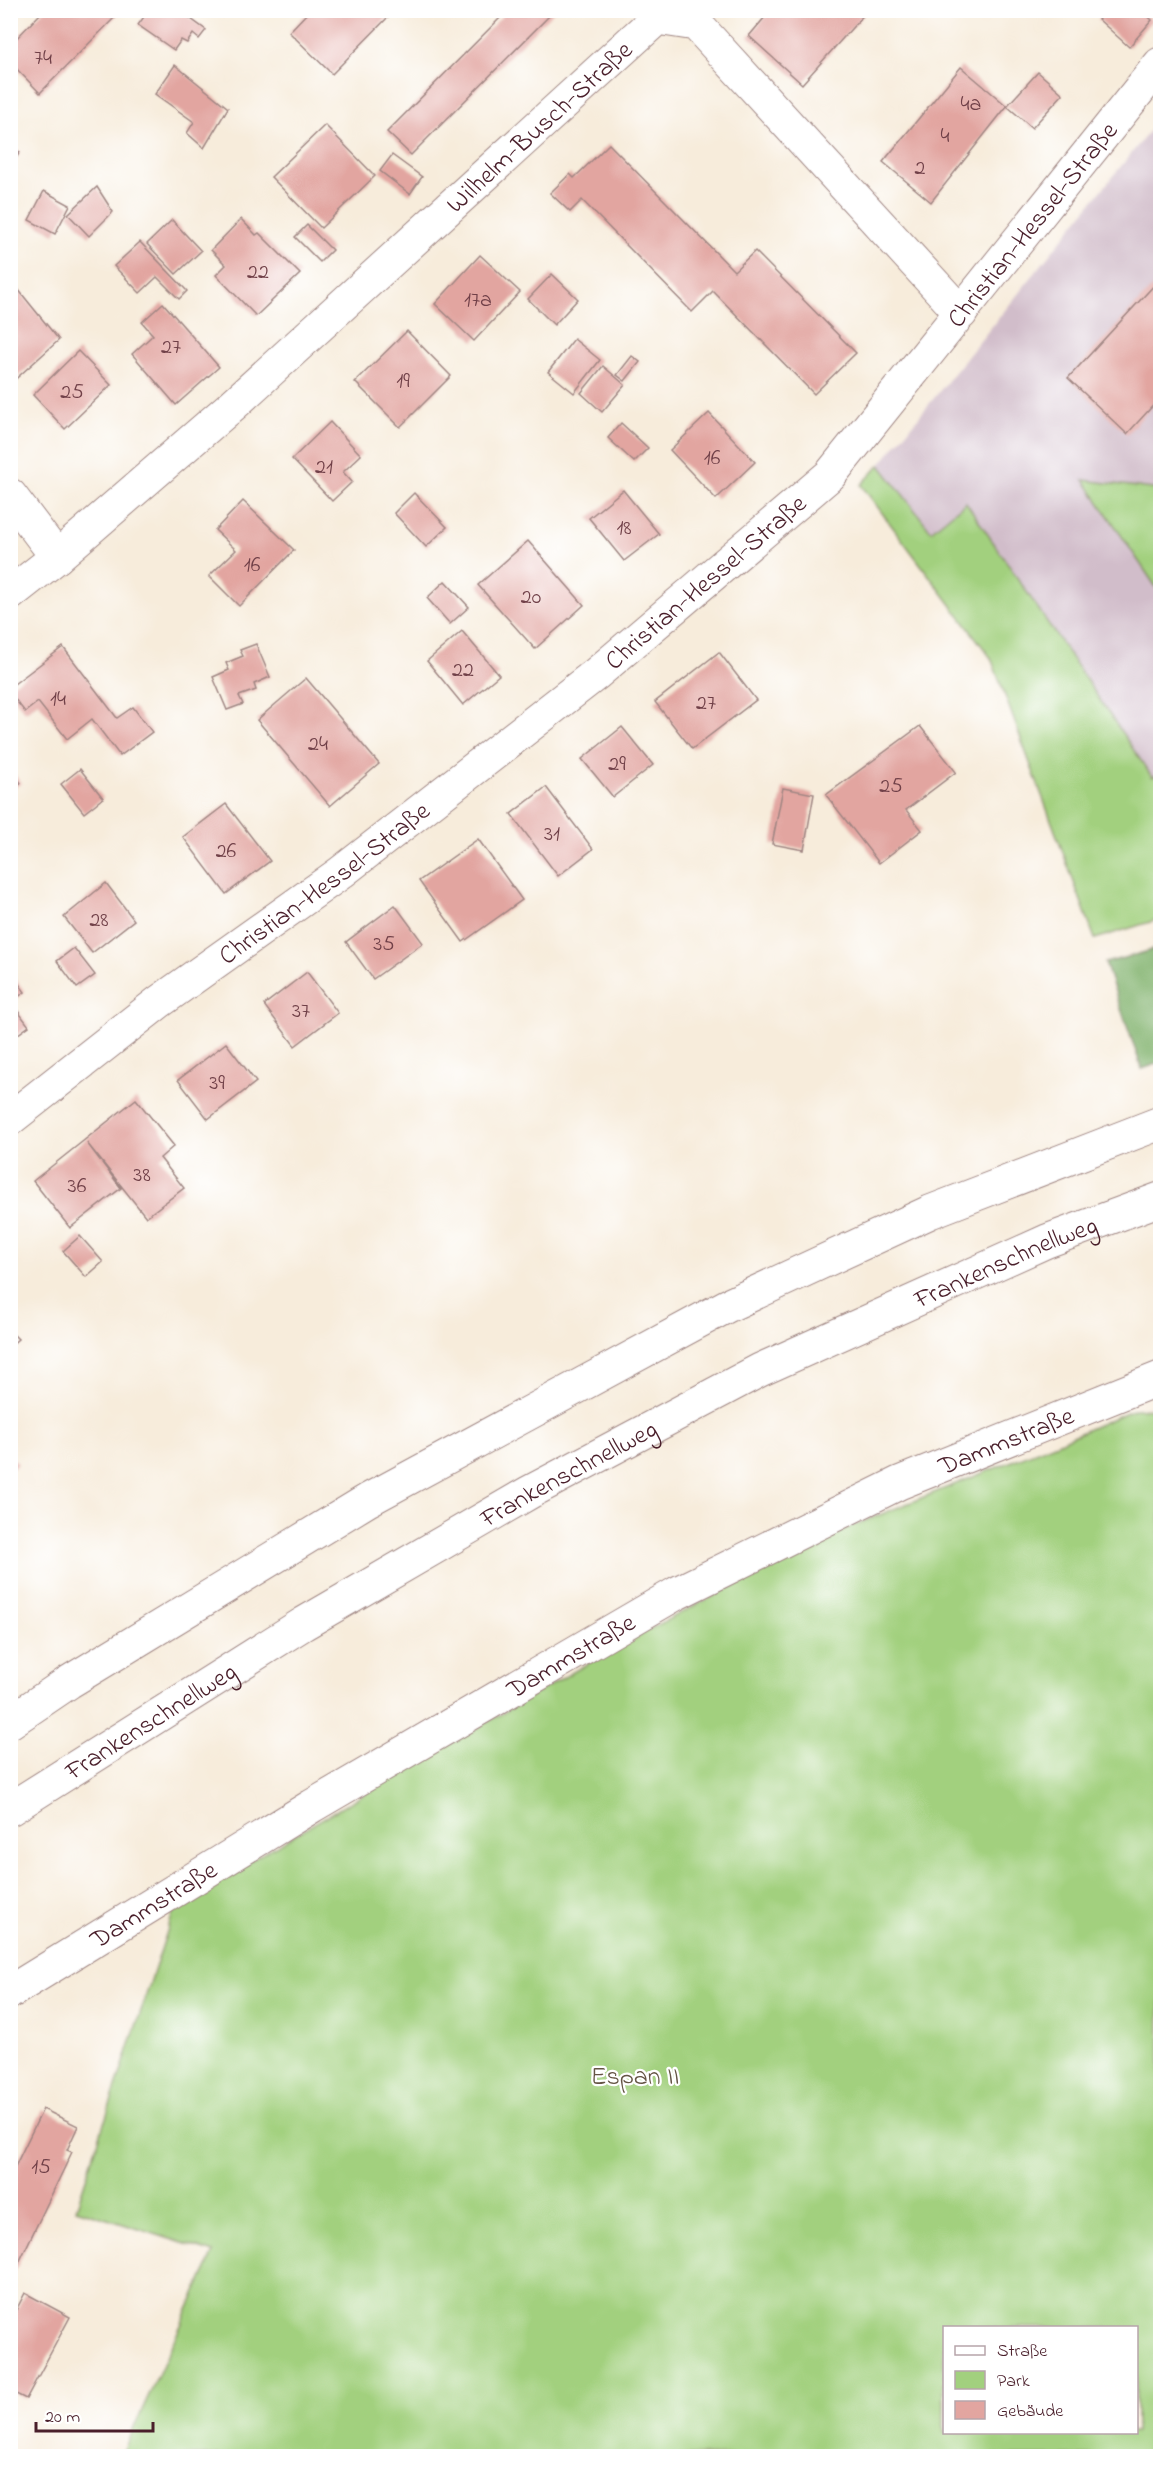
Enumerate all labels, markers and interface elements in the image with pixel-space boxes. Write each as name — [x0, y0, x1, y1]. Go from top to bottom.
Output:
street label: Wilhelm-Busch-Straße — [439, 33, 643, 224]
house number: 74 — [34, 43, 52, 75]
house number: 4a — [961, 89, 981, 121]
street label: Christian-Hessel-Straße — [939, 114, 1129, 337]
house number: 4 — [940, 121, 950, 153]
house number: 2 — [915, 153, 926, 185]
house number: 22 — [247, 257, 269, 289]
house number: 17a — [464, 285, 492, 317]
house number: 27 — [161, 332, 181, 364]
house number: 19 — [396, 366, 410, 398]
house number: 25 — [60, 377, 84, 409]
house number: 16 — [704, 443, 721, 475]
house number: 21 — [315, 452, 333, 484]
street label: Christian-Hessel-Straße — [598, 486, 816, 681]
house number: 18 — [616, 513, 632, 545]
house number: 16 — [244, 550, 261, 582]
house number: 20 — [521, 582, 541, 614]
house number: 22 — [452, 655, 474, 687]
house number: 14 — [50, 684, 66, 716]
house number: 27 — [696, 688, 716, 720]
house number: 24 — [308, 729, 328, 761]
house number: 29 — [608, 749, 626, 781]
house number: 25 — [879, 771, 903, 803]
street label: Christian-Hessel-Straße — [212, 794, 440, 976]
house number: 31 — [544, 819, 560, 851]
house number: 26 — [216, 836, 237, 868]
house number: 28 — [89, 905, 109, 937]
house number: 35 — [373, 929, 395, 961]
house number: 37 — [292, 996, 310, 1028]
house number: 39 — [209, 1068, 225, 1100]
house number: 38 — [133, 1160, 151, 1192]
house number: 36 — [68, 1171, 87, 1203]
street label: Frankenschnellweg — [908, 1208, 1103, 1321]
street label: Dammstraße — [932, 1398, 1080, 1488]
street label: Frankenschnellweg — [473, 1412, 665, 1539]
street label: Dammstraße — [500, 1605, 644, 1711]
street label: Frankenschnellweg — [58, 1654, 245, 1792]
street label: Dammstraße — [83, 1853, 226, 1961]
park label: Espan II — [591, 2059, 679, 2097]
house number: 15 — [31, 2152, 51, 2184]
legend — [943, 2326, 1138, 2434]
text: Straße — [997, 2339, 1048, 2365]
text: Park — [997, 2369, 1030, 2395]
scale bar — [36, 2395, 153, 2433]
text: Gebäude — [997, 2399, 1064, 2425]
text: 20 m — [45, 2405, 80, 2431]

